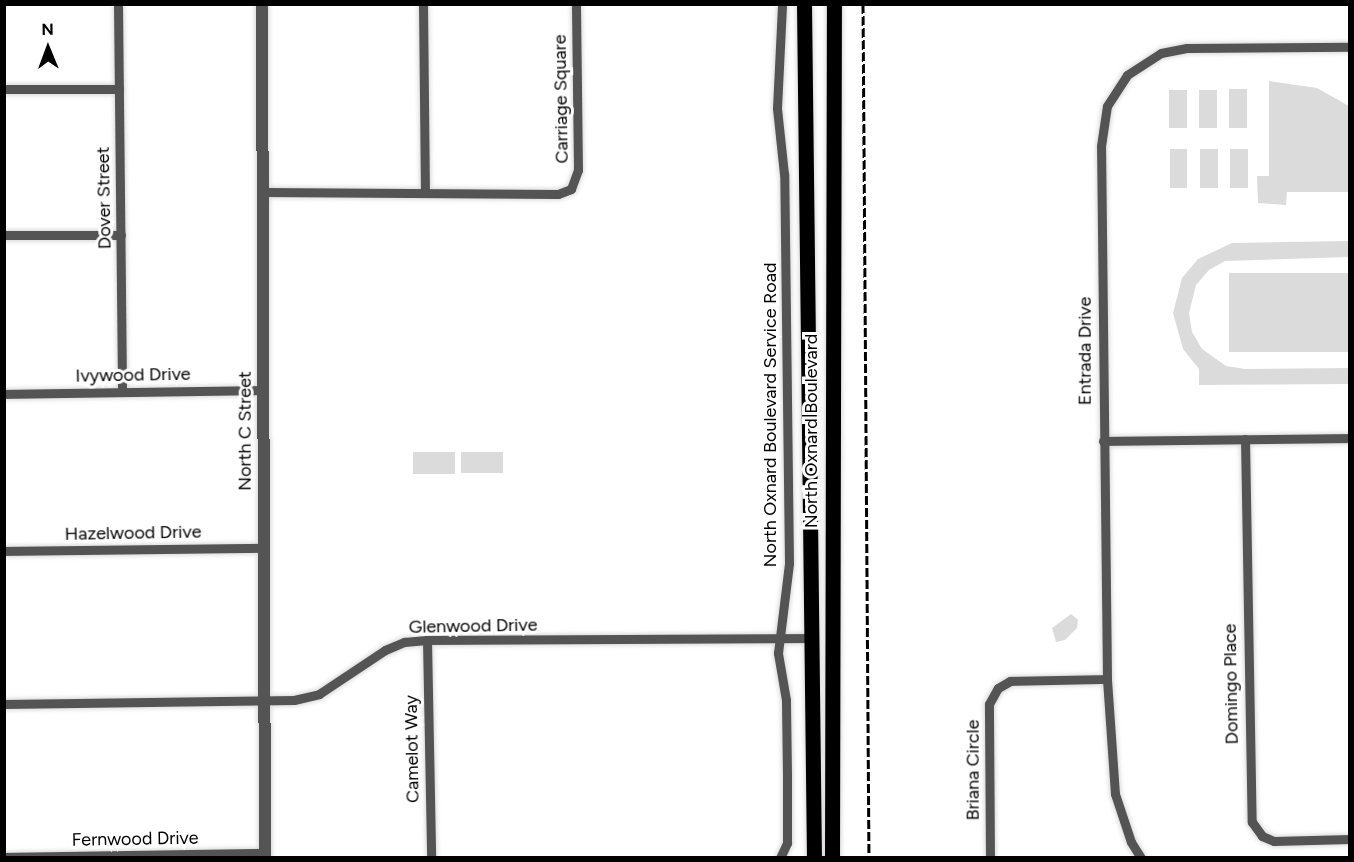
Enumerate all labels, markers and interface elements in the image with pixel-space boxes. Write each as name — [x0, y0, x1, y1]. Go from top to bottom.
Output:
north arrow — [18, 18, 78, 78]
text: N — [41, 20, 54, 39]
street label: Carriage Square — [549, 34, 573, 164]
street label: Dover Street — [92, 147, 116, 249]
street label: North Oxnard Boulevard Service Road — [759, 263, 781, 567]
street label: Entrada Drive — [1074, 297, 1096, 405]
street label: North Oxnard Boulevard — [800, 334, 822, 528]
street label: Ivywood Drive — [75, 363, 191, 387]
street label: North C Street — [234, 371, 256, 491]
street label: Hazelwood Drive — [64, 521, 202, 545]
street label: Glenwood Drive — [408, 614, 538, 638]
street label: Domingo Place — [1219, 623, 1243, 745]
street label: Camelot Way — [400, 695, 424, 803]
street label: Briana Circle — [962, 720, 984, 820]
street label: Fernwood Drive — [71, 827, 199, 851]

